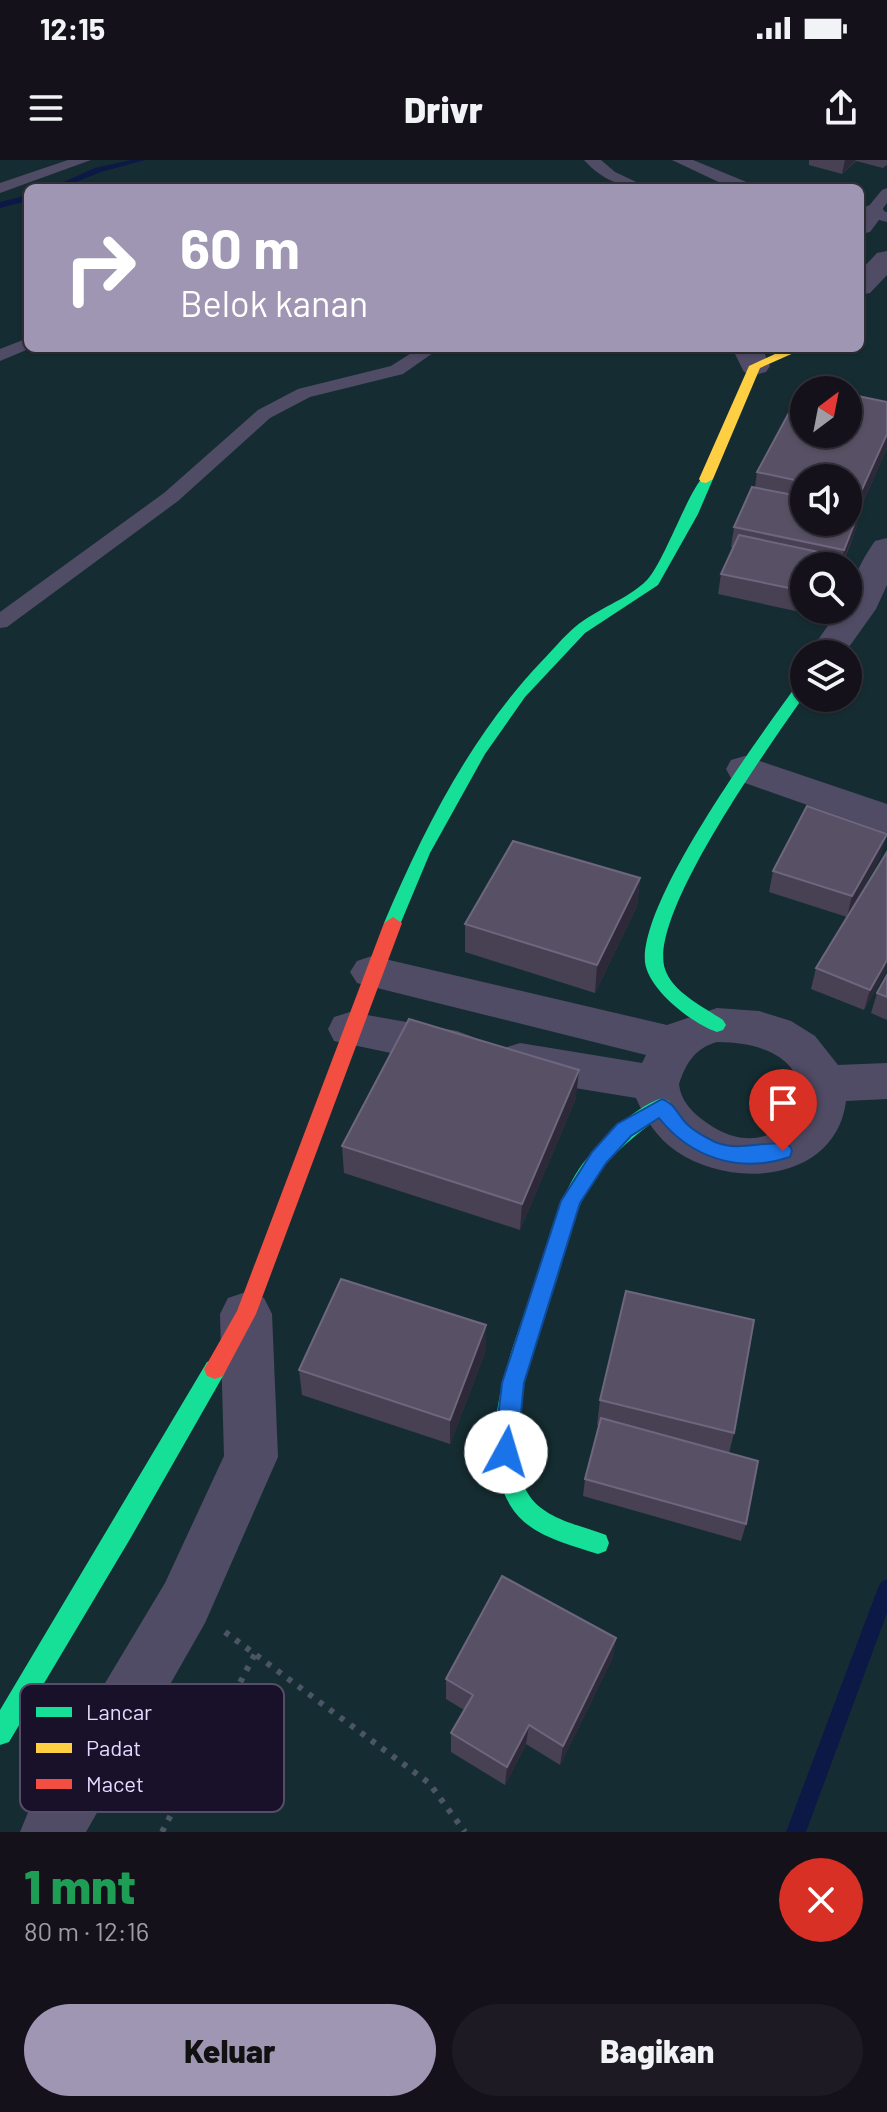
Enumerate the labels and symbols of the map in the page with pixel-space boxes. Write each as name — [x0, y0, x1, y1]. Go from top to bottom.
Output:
north arrow — [790, 376, 862, 448]
pin — [749, 1069, 817, 1151]
position arrow — [464, 1410, 548, 1494]
legend — [20, 1684, 284, 1812]
text: Lancar — [86, 1698, 152, 1724]
text: Padat — [86, 1734, 141, 1760]
text: Macet — [86, 1770, 144, 1796]

